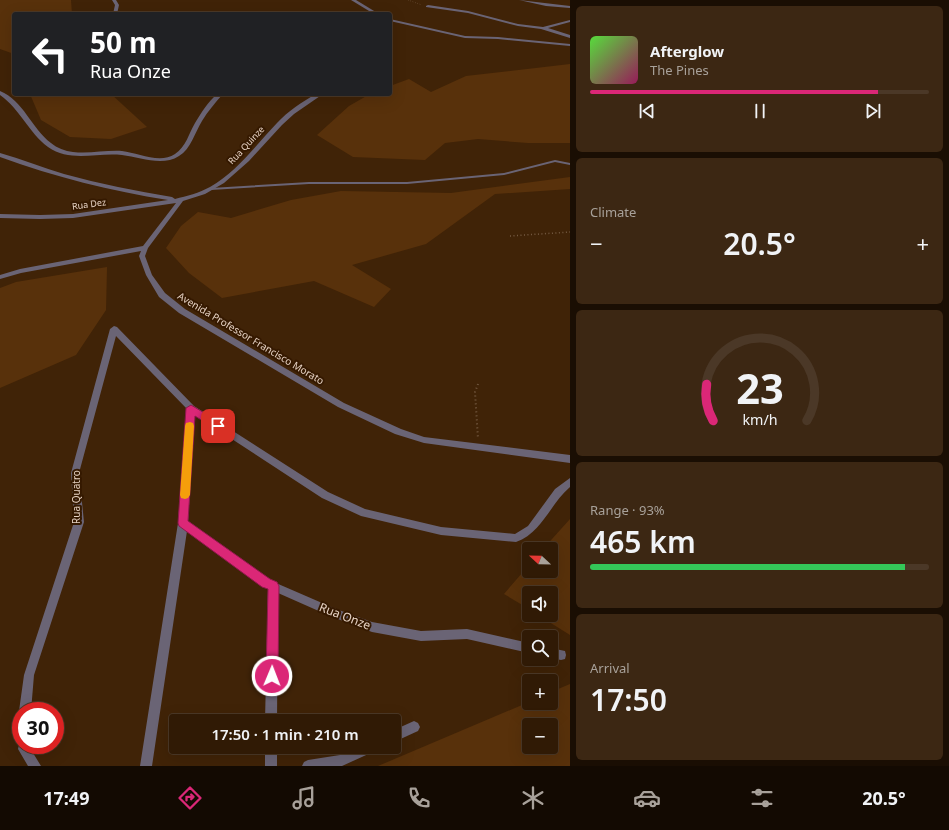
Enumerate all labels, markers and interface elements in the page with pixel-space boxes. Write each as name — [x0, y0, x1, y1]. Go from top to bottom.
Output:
text: 50 m — [90, 23, 157, 61]
icon: left — [24, 28, 76, 80]
text: Afterglow — [650, 41, 724, 61]
text: Rua Onze — [90, 59, 171, 83]
text: The Pines — [650, 61, 709, 79]
icon: previous — [636, 100, 658, 122]
icon: pause — [749, 100, 771, 122]
icon: next — [862, 100, 884, 122]
street label: Rua Quinze — [225, 123, 267, 167]
street label: Rua Dez — [71, 195, 107, 213]
text: Climate — [590, 203, 636, 221]
text: 20.5° — [723, 223, 796, 264]
text: − — [590, 228, 603, 258]
text: + — [916, 228, 929, 258]
street label: Avenida Professor Francisco Morato — [175, 289, 327, 387]
text: 23 — [736, 360, 783, 416]
pin — [201, 409, 235, 443]
text: km/h — [742, 410, 777, 429]
icon: arrive — [207, 415, 229, 437]
street label: Rua Quatro — [69, 470, 83, 524]
text: Range · 93% — [590, 501, 665, 519]
text: 465 km — [590, 521, 696, 562]
north arrow — [522, 542, 558, 578]
map controls — [522, 542, 558, 754]
button: sound — [522, 586, 558, 622]
street label: Rua Onze — [317, 598, 373, 634]
button: search — [522, 630, 558, 666]
position arrow — [251, 655, 293, 697]
text: Arrival — [590, 659, 630, 677]
button: + — [522, 674, 558, 710]
text: 17:50 — [590, 679, 667, 720]
speed limit sign: 30 — [12, 702, 64, 754]
button: − — [522, 718, 558, 754]
text: 17:50 · 1 min · 210 m — [211, 724, 359, 744]
icon: directions — [176, 784, 204, 812]
icon: music — [290, 784, 318, 812]
icon: phone — [405, 784, 433, 812]
icon: climate — [519, 784, 547, 812]
icon: car — [633, 784, 661, 812]
icon: filters — [748, 784, 776, 812]
text: 17:49 — [43, 786, 89, 810]
text: 20.5° — [862, 786, 906, 810]

